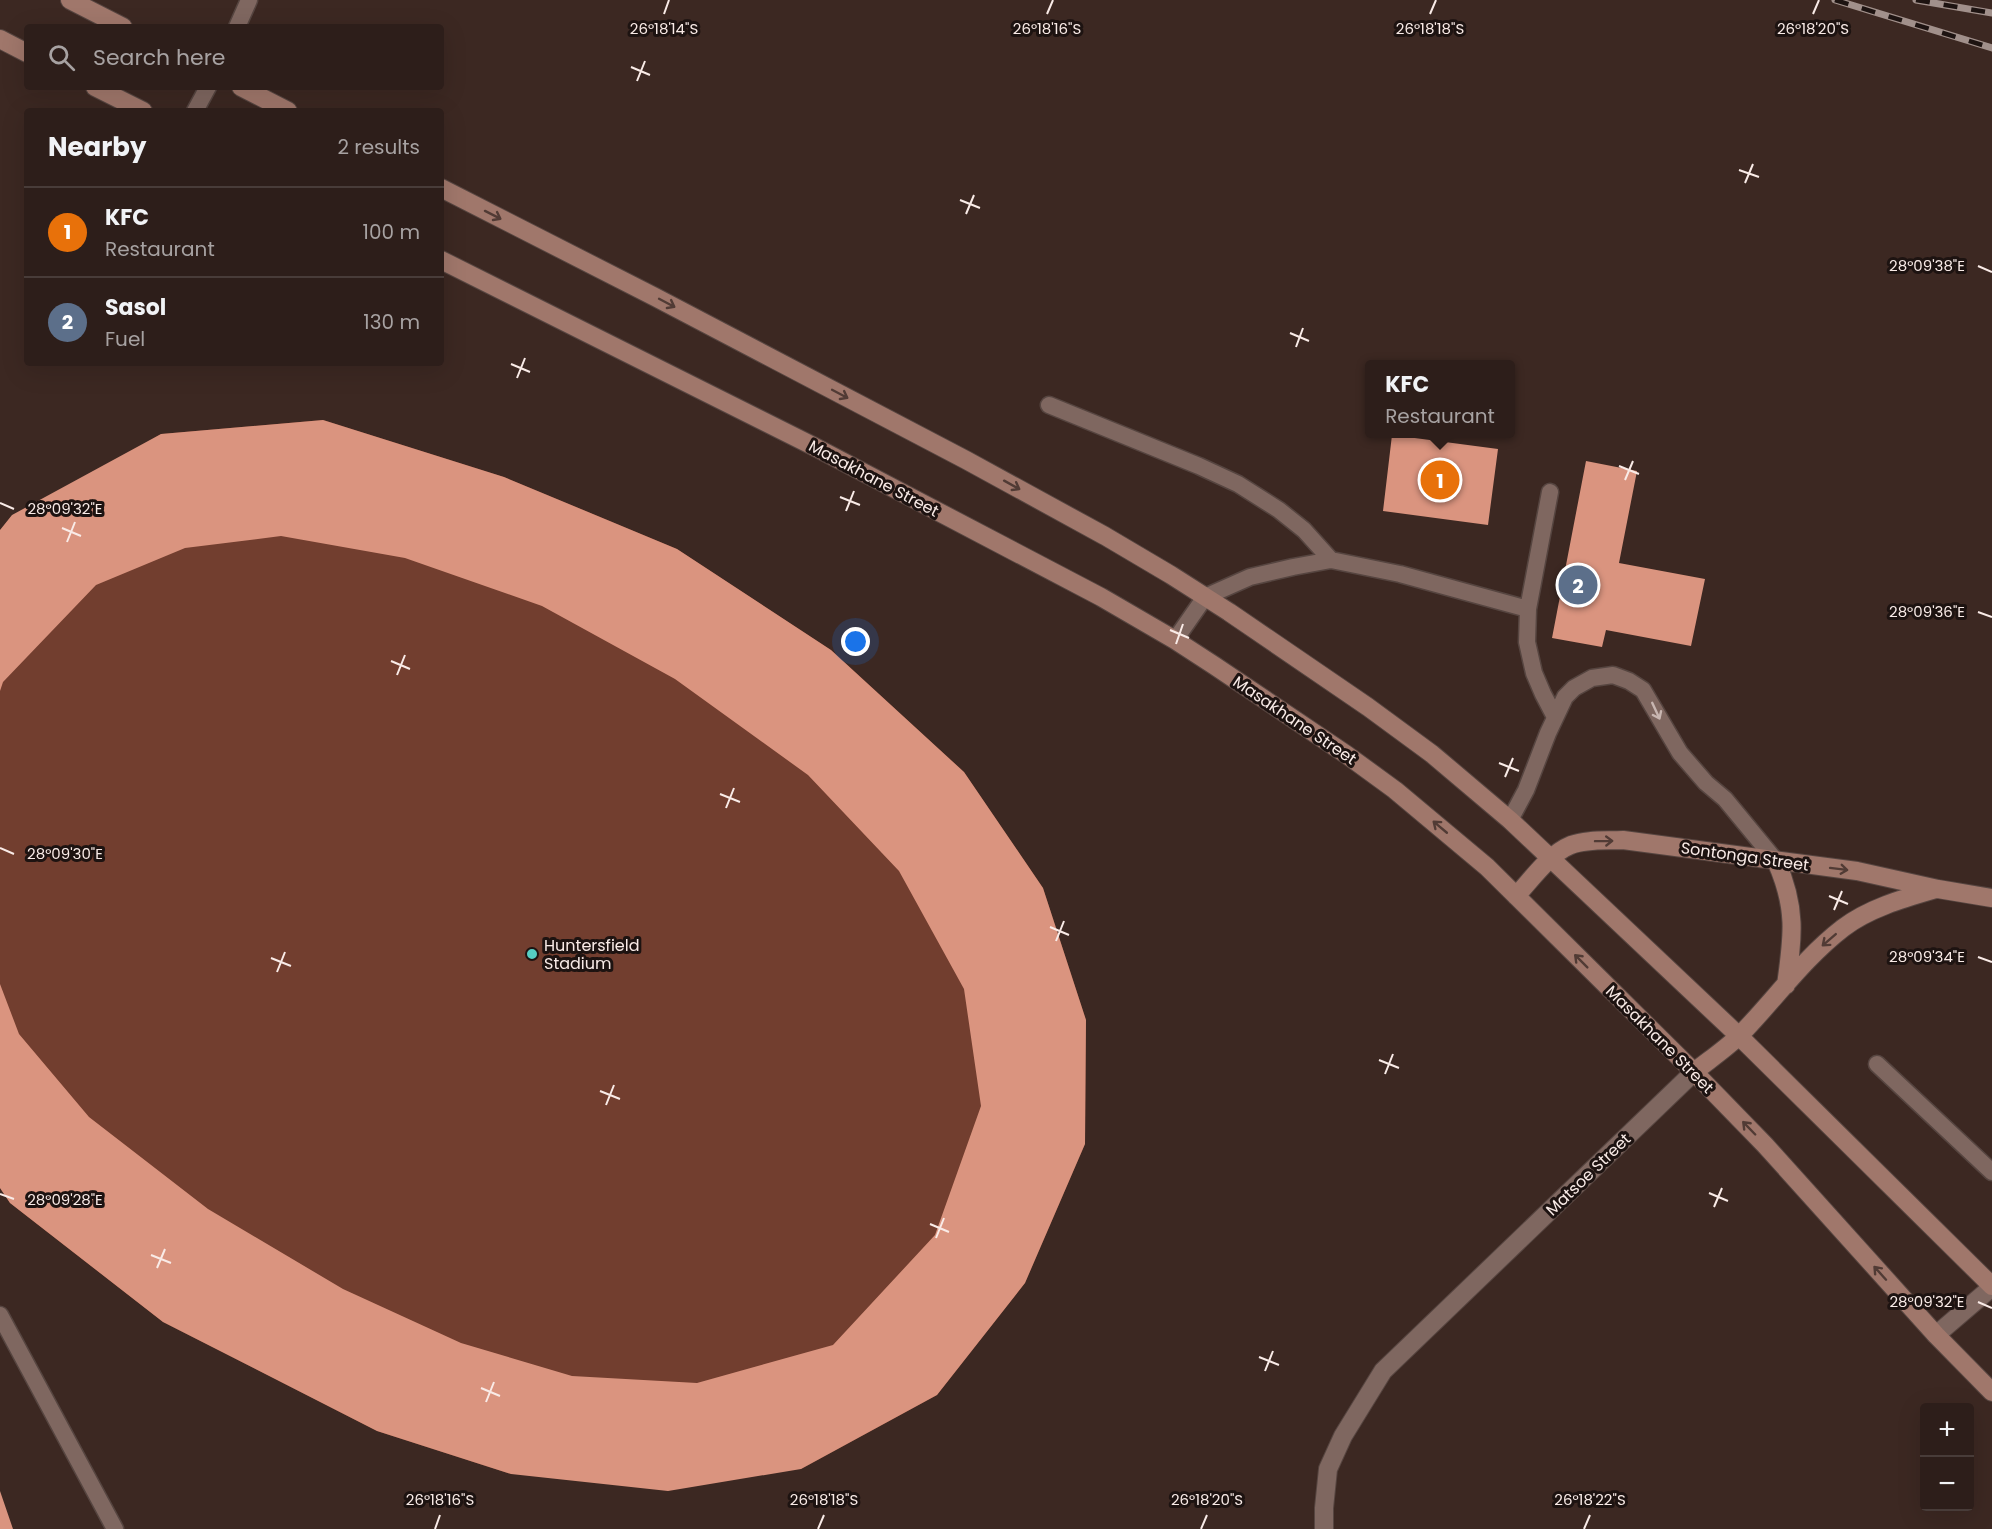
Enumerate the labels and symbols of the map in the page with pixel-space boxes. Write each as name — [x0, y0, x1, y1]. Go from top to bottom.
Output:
text: 26°18'14"S — [630, 18, 698, 39]
text: 26°18'16"S — [1013, 18, 1081, 39]
text: 26°18'18"S — [1396, 18, 1464, 39]
text: 26°18'20"S — [1777, 18, 1849, 39]
one-way arrow — [484, 210, 502, 221]
text: 28°09'38"E — [1889, 255, 1965, 276]
one-way arrow — [658, 297, 675, 309]
one-way arrow — [830, 389, 848, 400]
street label: Masakhane Street — [805, 434, 943, 523]
pin: 1 — [1420, 458, 1460, 502]
one-way arrow — [1003, 479, 1020, 491]
text: 28°09'32"E — [27, 498, 103, 519]
pin: 2 — [1558, 562, 1598, 608]
text: 28°09'36"E — [1889, 601, 1965, 622]
your location — [841, 627, 870, 656]
street label: Masakhane Street — [1228, 671, 1361, 770]
one-way arrow — [1650, 701, 1662, 719]
one-way arrow — [1432, 820, 1448, 833]
one-way arrow — [1594, 835, 1614, 847]
street label: Sontonga Street — [1679, 836, 1811, 877]
text: 28°09'30"E — [27, 843, 103, 864]
one-way arrow — [1829, 864, 1849, 875]
one-way arrow — [1822, 933, 1837, 947]
place label: Huntersfield Stadium — [544, 934, 640, 975]
text: 28°09'34"E — [1889, 946, 1965, 967]
marker: Huntersfield Stadium — [525, 947, 539, 961]
one-way arrow — [1574, 953, 1589, 968]
street label: Masakhane Street — [1600, 980, 1719, 1099]
one-way arrow — [1741, 1121, 1756, 1136]
street label: Matsoe Street — [1541, 1128, 1636, 1221]
text: 28°09'28"E — [27, 1189, 103, 1210]
one-way arrow — [1873, 1266, 1887, 1281]
text: 28°09'32"E — [1889, 1291, 1965, 1312]
text: 26°18'16"S — [406, 1489, 474, 1510]
text: 26°18'18"S — [790, 1489, 858, 1510]
text: 26°18'20"S — [1171, 1489, 1243, 1510]
text: 26°18'22"S — [1554, 1489, 1626, 1510]

